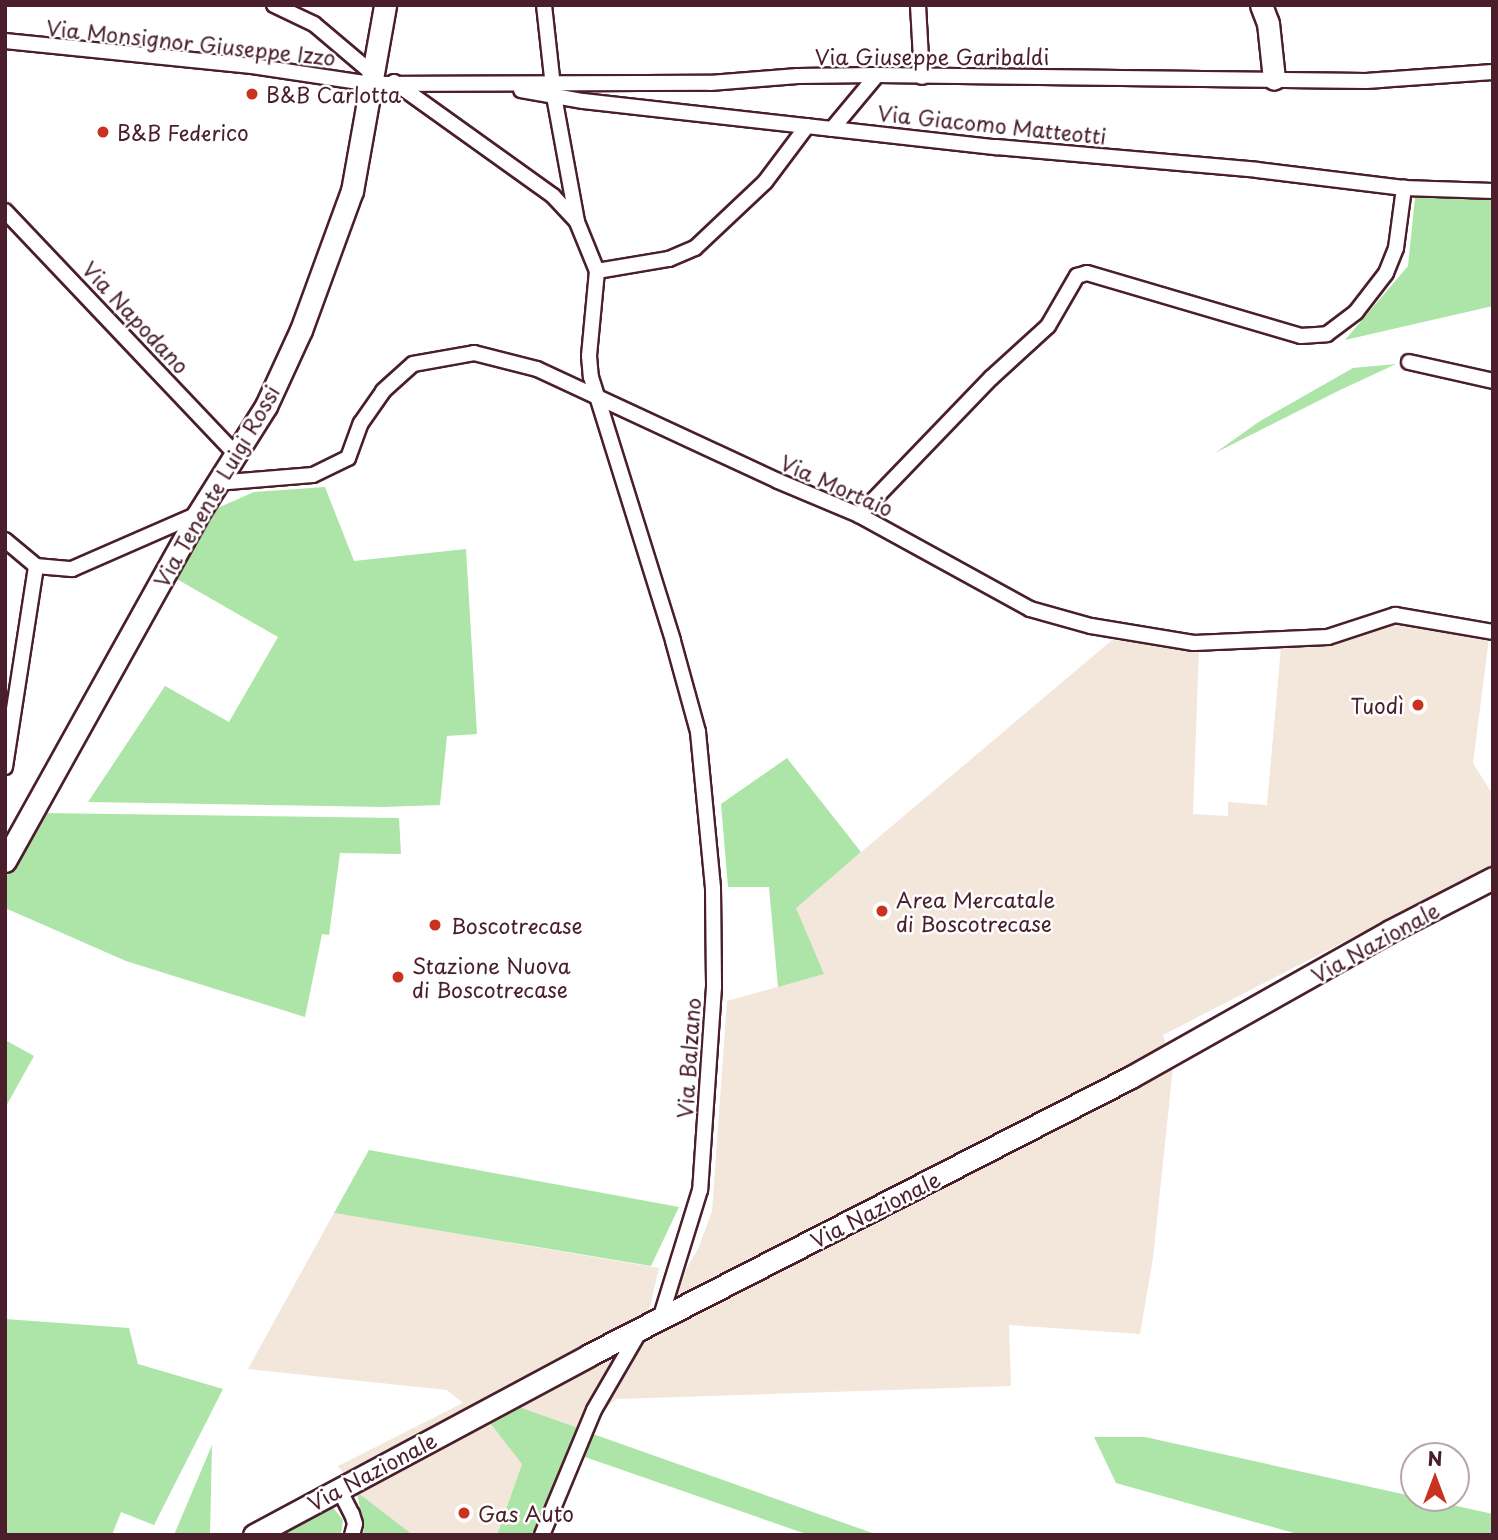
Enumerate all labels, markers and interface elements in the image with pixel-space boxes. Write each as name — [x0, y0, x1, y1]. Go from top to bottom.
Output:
street label: Via Monsignor Giuseppe Izzo — [45, 14, 337, 70]
street label: Via Giuseppe Garibaldi — [815, 43, 1049, 69]
place label: B&B Carlotta — [266, 81, 401, 107]
marker: B&B Carlotta — [244, 86, 260, 102]
street label: Via Giacomo Matteotti — [876, 99, 1108, 149]
place label: B&B Federico — [117, 119, 250, 145]
marker: B&B Federico — [95, 124, 111, 140]
street label: Via Napodano — [78, 256, 194, 378]
street label: Via Tenente Luigi Rossi — [148, 381, 284, 591]
street label: Via Mortaio — [777, 449, 897, 521]
place label: Tuodì — [1351, 692, 1404, 718]
marker: Tuodì — [1410, 697, 1426, 713]
place label: Area Mercatale di Boscotrecase — [896, 886, 1057, 936]
street label: Via Nazionale — [1307, 897, 1443, 987]
marker: Area Mercatale di Boscotrecase — [874, 903, 890, 919]
place label: Boscotrecase — [451, 912, 583, 938]
marker: Boscotrecase — [425, 915, 445, 935]
place label: Stazione Nuova di Boscotrecase — [412, 952, 571, 1002]
marker: Stazione Nuova di Boscotrecase — [390, 969, 406, 985]
street label: Via Balzano — [671, 997, 705, 1119]
street label: Via Nazionale — [806, 1166, 944, 1252]
street label: Via Nazionale — [304, 1427, 440, 1515]
north arrow — [1400, 1442, 1470, 1512]
text: N — [1427, 1444, 1443, 1472]
place label: Gas Auto — [478, 1500, 574, 1526]
marker: Gas Auto — [456, 1505, 472, 1521]

